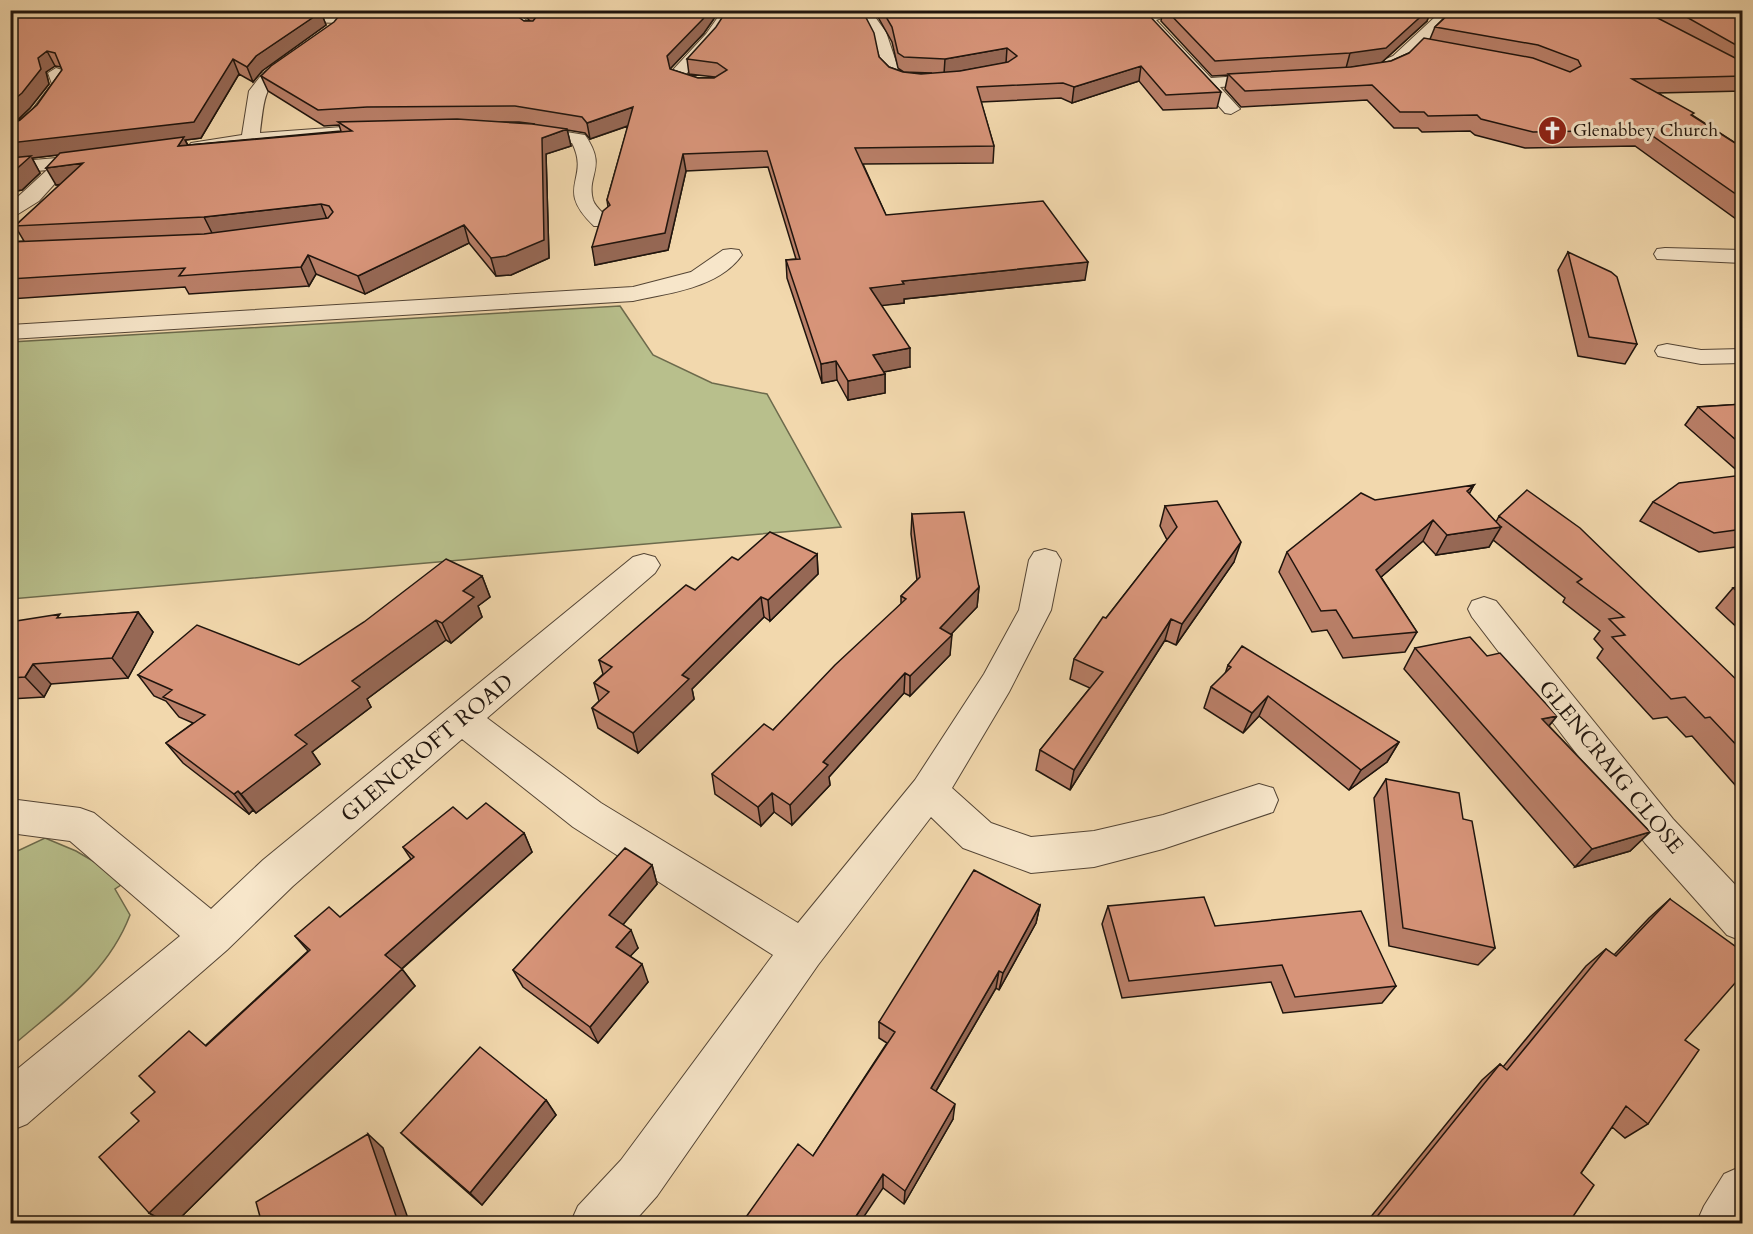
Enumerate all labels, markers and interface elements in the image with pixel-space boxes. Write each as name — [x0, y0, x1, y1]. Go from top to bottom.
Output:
church icon: Glenabbey Church — [1536, 114, 1568, 146]
place label: Glenabbey Church — [1573, 118, 1718, 143]
street label: GLENCROFT ROAD — [334, 667, 520, 829]
street label: GLENCRAIG CLOSE — [1532, 674, 1690, 860]

